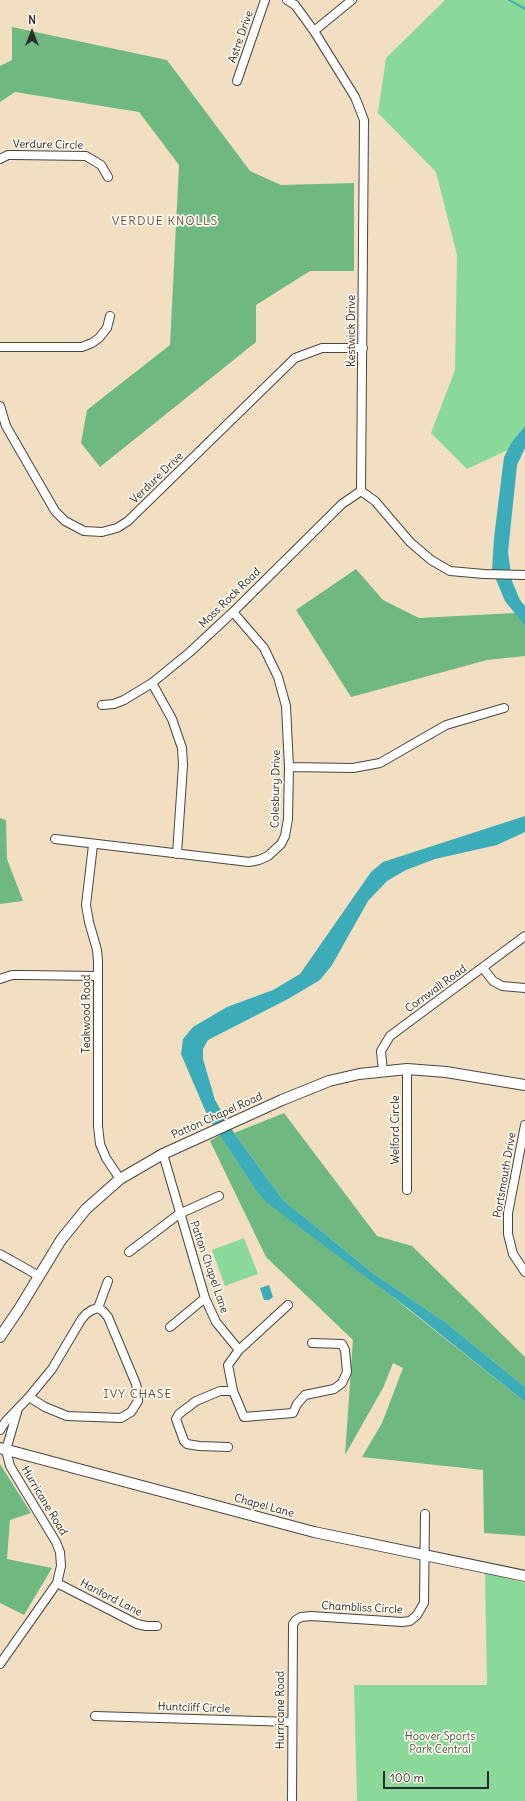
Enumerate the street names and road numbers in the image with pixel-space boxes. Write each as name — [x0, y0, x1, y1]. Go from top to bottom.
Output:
street label: Astre Drive — [226, 9, 256, 65]
street label: Verdure Circle — [13, 138, 83, 152]
street label: Kestwick Drive — [345, 295, 359, 367]
street label: Verdure Drive — [128, 450, 186, 506]
street label: Moss Rock Road — [197, 565, 263, 631]
street label: Colesbury Drive — [269, 750, 283, 828]
street label: Cornwall Road — [403, 962, 469, 1016]
street label: Teakwood Road — [80, 975, 94, 1053]
street label: Patton Chapel Road — [169, 1090, 265, 1142]
street label: Welford Circle — [389, 1095, 403, 1165]
street label: Portsmouth Drive — [491, 1131, 519, 1219]
street label: Patton Chapel Lane — [187, 1219, 231, 1315]
street label: Hurricane Road — [18, 1464, 70, 1538]
street label: Chapel Lane — [233, 1492, 295, 1520]
street label: Hanford Lane — [78, 1577, 144, 1619]
street label: Chambliss Circle — [321, 1599, 403, 1617]
street label: Hurricane Road — [274, 1671, 288, 1749]
street label: Huntcliff Circle — [157, 1700, 231, 1716]

